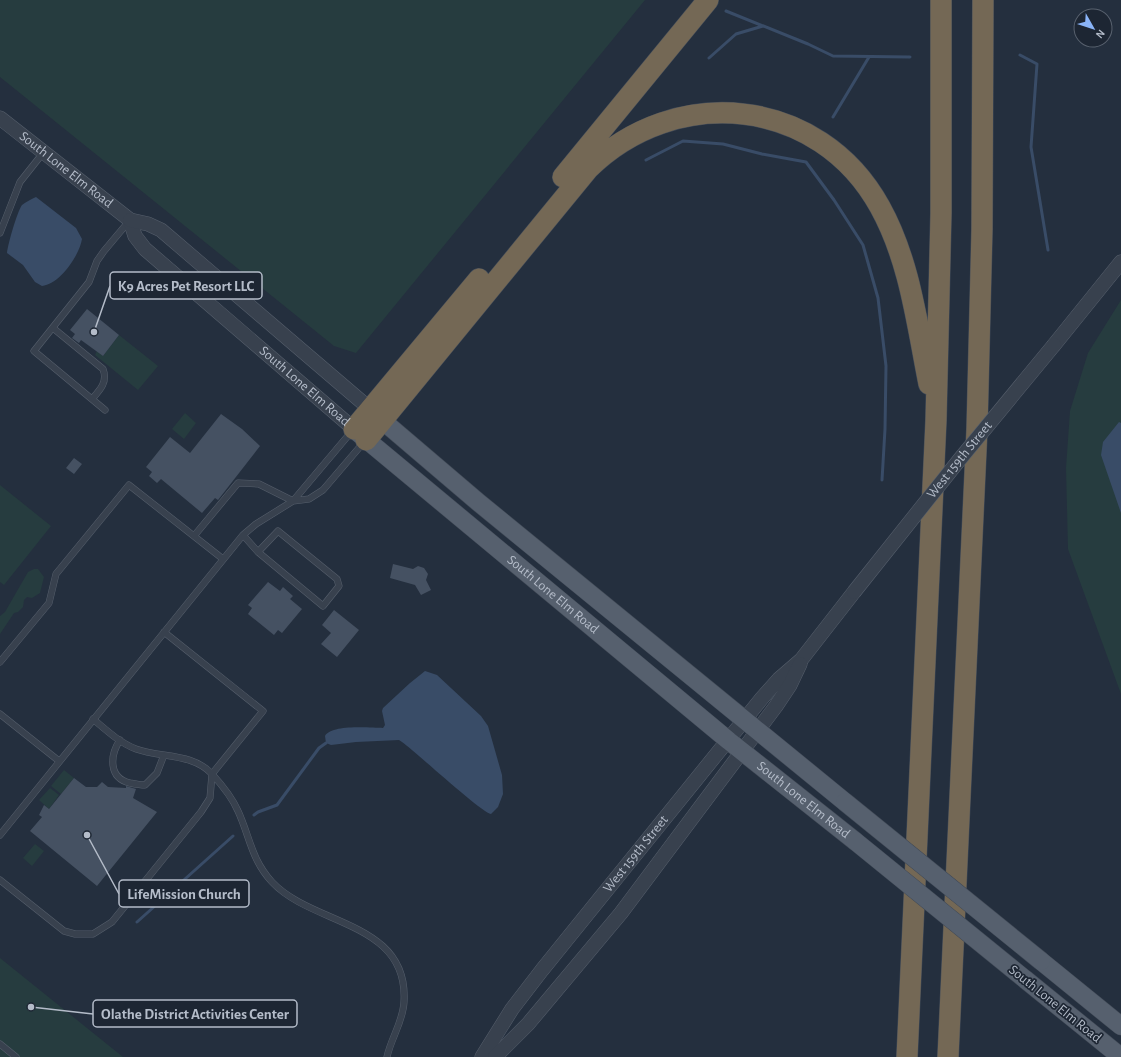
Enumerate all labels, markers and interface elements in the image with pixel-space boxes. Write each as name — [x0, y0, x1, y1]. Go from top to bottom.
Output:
north arrow — [1073, 8, 1113, 48]
text: N — [1094, 28, 1107, 40]
street label: South Lone Elm Road — [17, 129, 115, 211]
callout: K9 Acres Pet Resort LLC — [110, 272, 262, 299]
text: K9 Acres Pet Resort LLC — [118, 279, 255, 294]
street label: South Lone Elm Road — [257, 344, 352, 429]
street label: West 159th Street — [924, 418, 995, 501]
street label: South Lone Elm Road — [504, 553, 601, 637]
street label: South Lone Elm Road — [754, 759, 853, 841]
street label: West 159th Street — [601, 812, 671, 895]
callout: LifeMission Church — [119, 880, 249, 907]
text: LifeMission Church — [127, 887, 241, 902]
street label: South Lone Elm Road — [1006, 963, 1104, 1045]
callout: Olathe District Activities Center — [93, 1000, 297, 1027]
text: Olathe District Activities Center — [101, 1007, 290, 1022]

